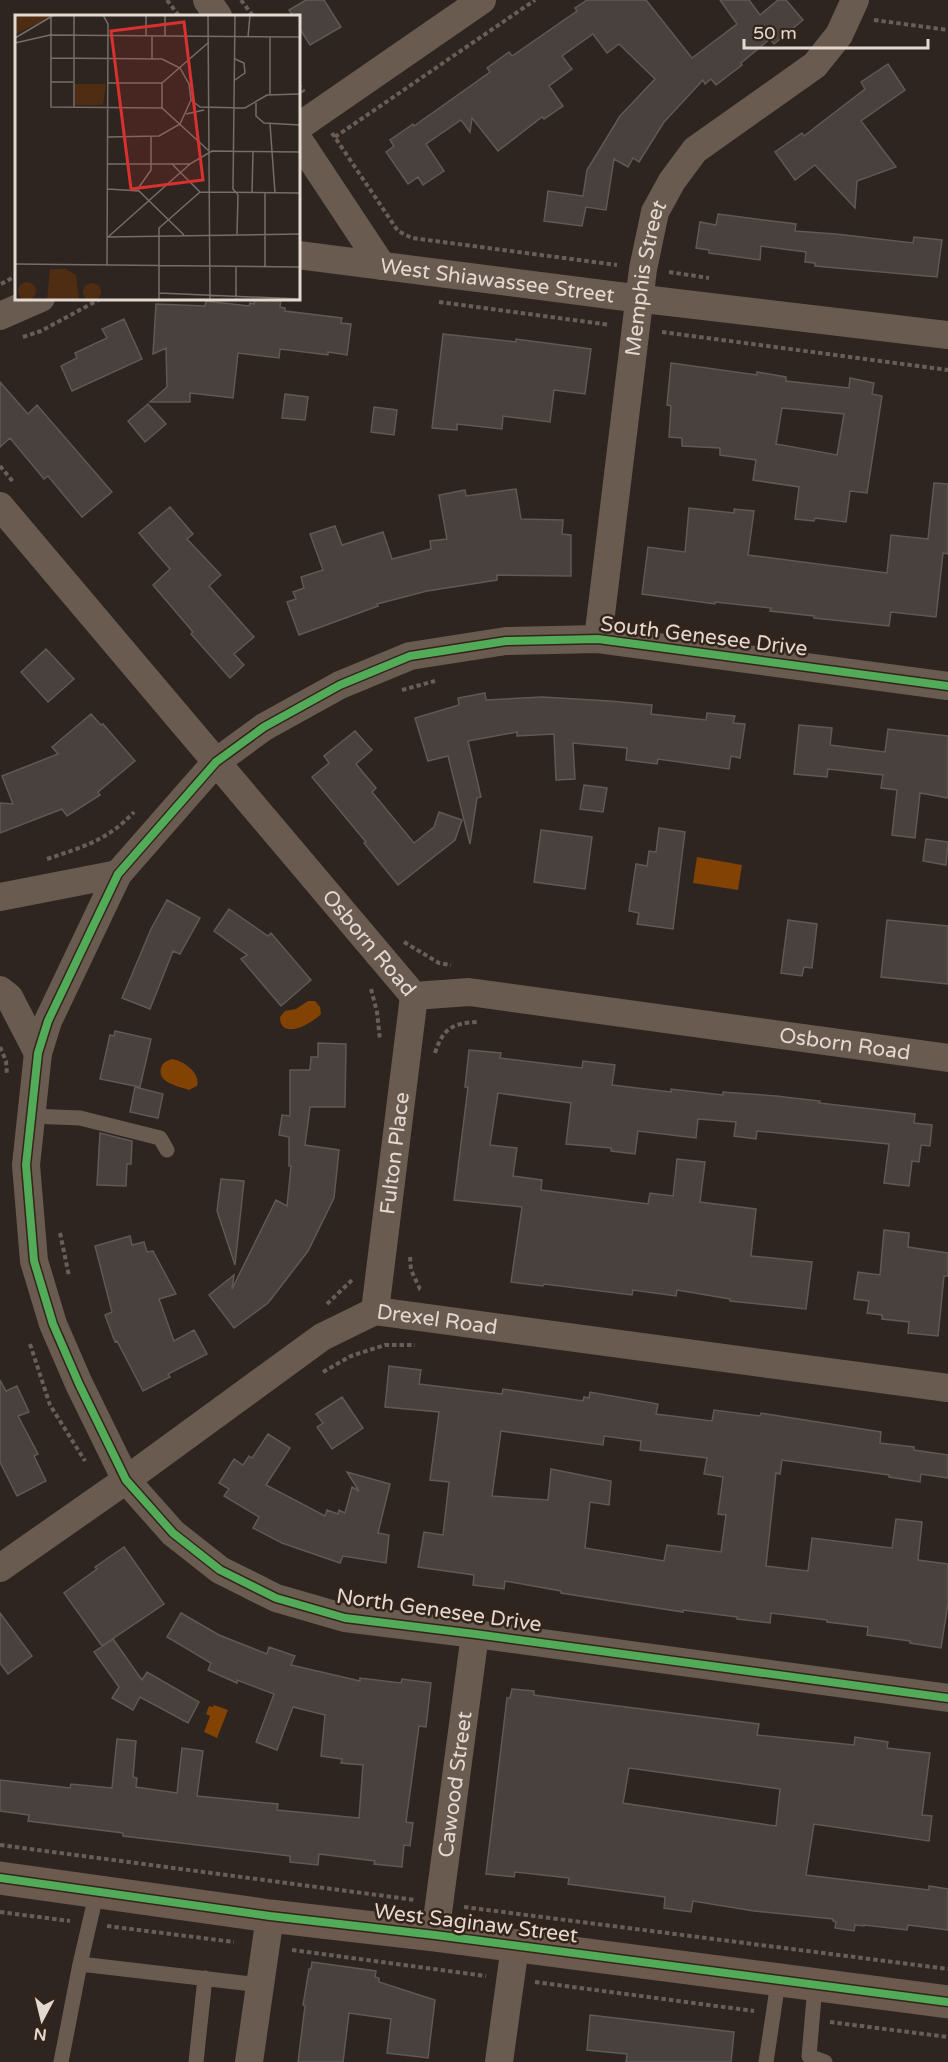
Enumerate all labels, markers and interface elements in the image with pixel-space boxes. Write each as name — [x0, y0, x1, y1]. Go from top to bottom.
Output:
scale bar — [744, 12, 928, 50]
inset map — [15, 15, 300, 300]
text: 50 m — [753, 22, 797, 44]
street label: Memphis Street — [620, 196, 672, 358]
street label: West Shiawassee Street — [379, 254, 616, 308]
street label: South Genesee Drive — [599, 611, 809, 662]
street label: Osborn Road — [317, 885, 421, 1002]
street label: Osborn Road — [778, 1023, 912, 1066]
street label: Fulton Place — [375, 1091, 415, 1216]
street label: Drexel Road — [375, 1299, 499, 1340]
street label: North Genesee Drive — [335, 1584, 543, 1637]
street label: Cawood Street — [433, 1710, 478, 1859]
street label: West Saginaw Street — [372, 1899, 579, 1948]
north arrow — [12, 1990, 72, 2050]
text: N — [33, 2023, 48, 2045]

